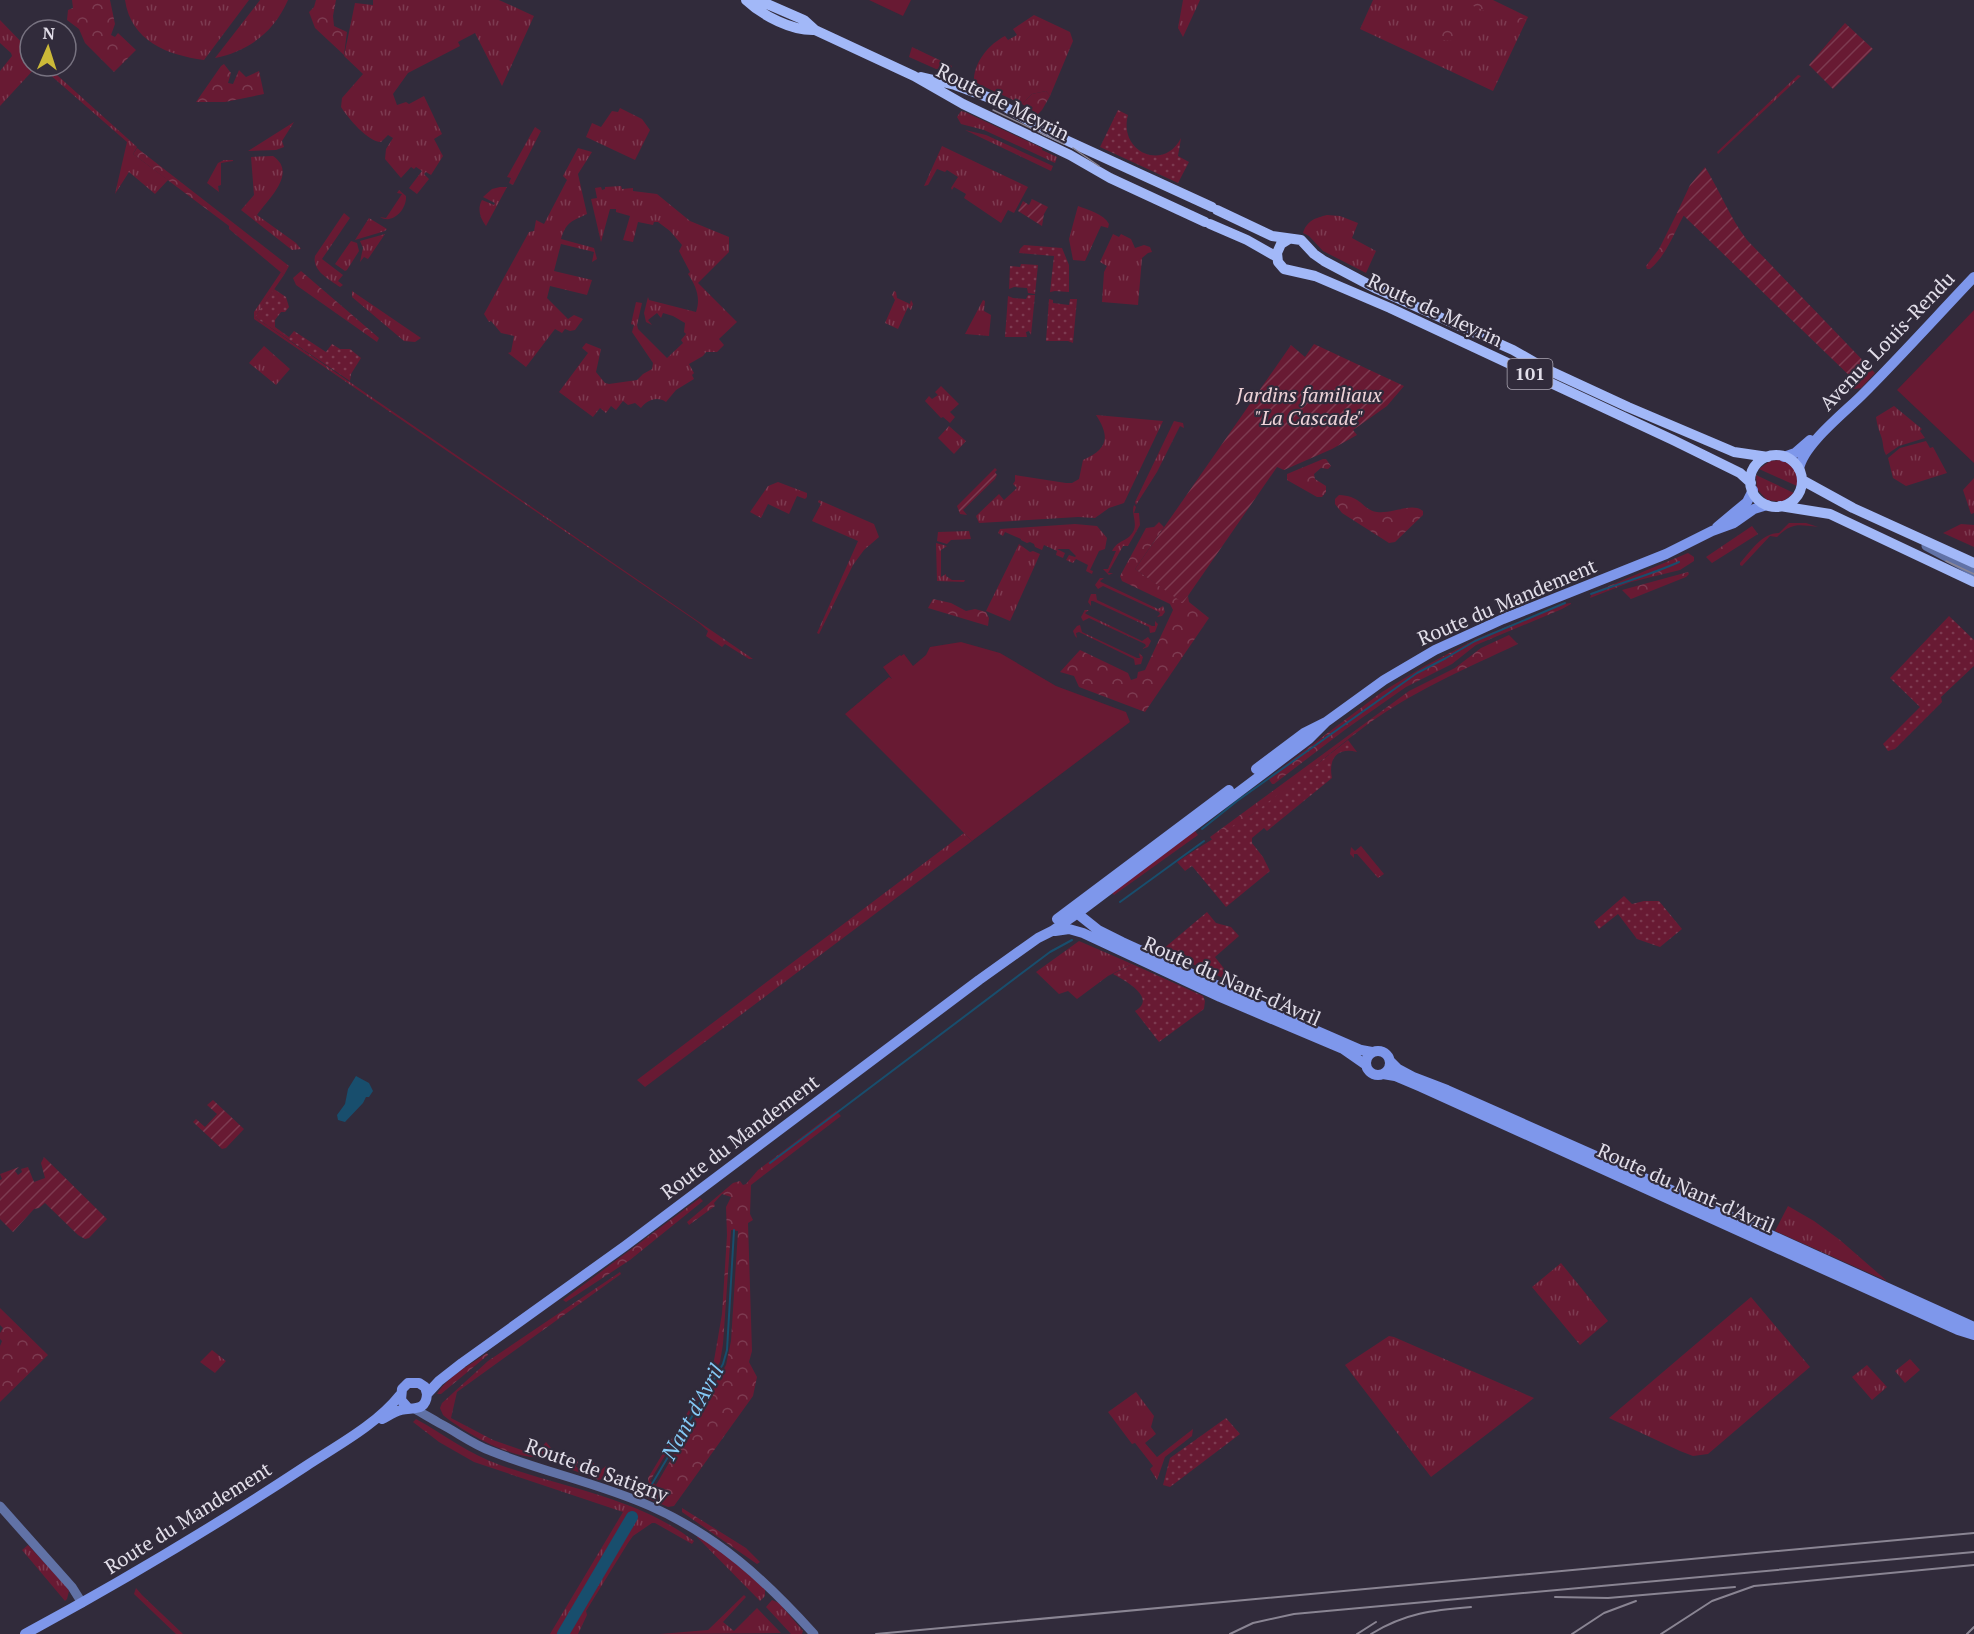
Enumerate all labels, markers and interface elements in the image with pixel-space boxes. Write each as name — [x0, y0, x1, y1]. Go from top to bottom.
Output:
north arrow — [18, 18, 78, 78]
text: N — [42, 22, 55, 44]
street label: Route de Meyrin — [932, 56, 1074, 147]
street label: Avenue Louis-Rendu — [1813, 265, 1960, 416]
street label: Route de Meyrin — [1363, 266, 1507, 353]
road number: 101 — [1508, 359, 1552, 389]
park label: Jardins familiaux "La Cascade" — [1235, 381, 1383, 431]
street label: Route du Mandement — [1413, 551, 1601, 651]
street label: Route du Nant-d'Avril — [1139, 929, 1325, 1032]
street label: Route du Mandement — [655, 1068, 825, 1205]
street label: Route du Nant-d'Avril — [1593, 1136, 1779, 1239]
water label: Nant d'Avril — [654, 1359, 730, 1465]
street label: Route de Satigny — [522, 1431, 673, 1508]
street label: Route du Mandement — [99, 1455, 277, 1580]

